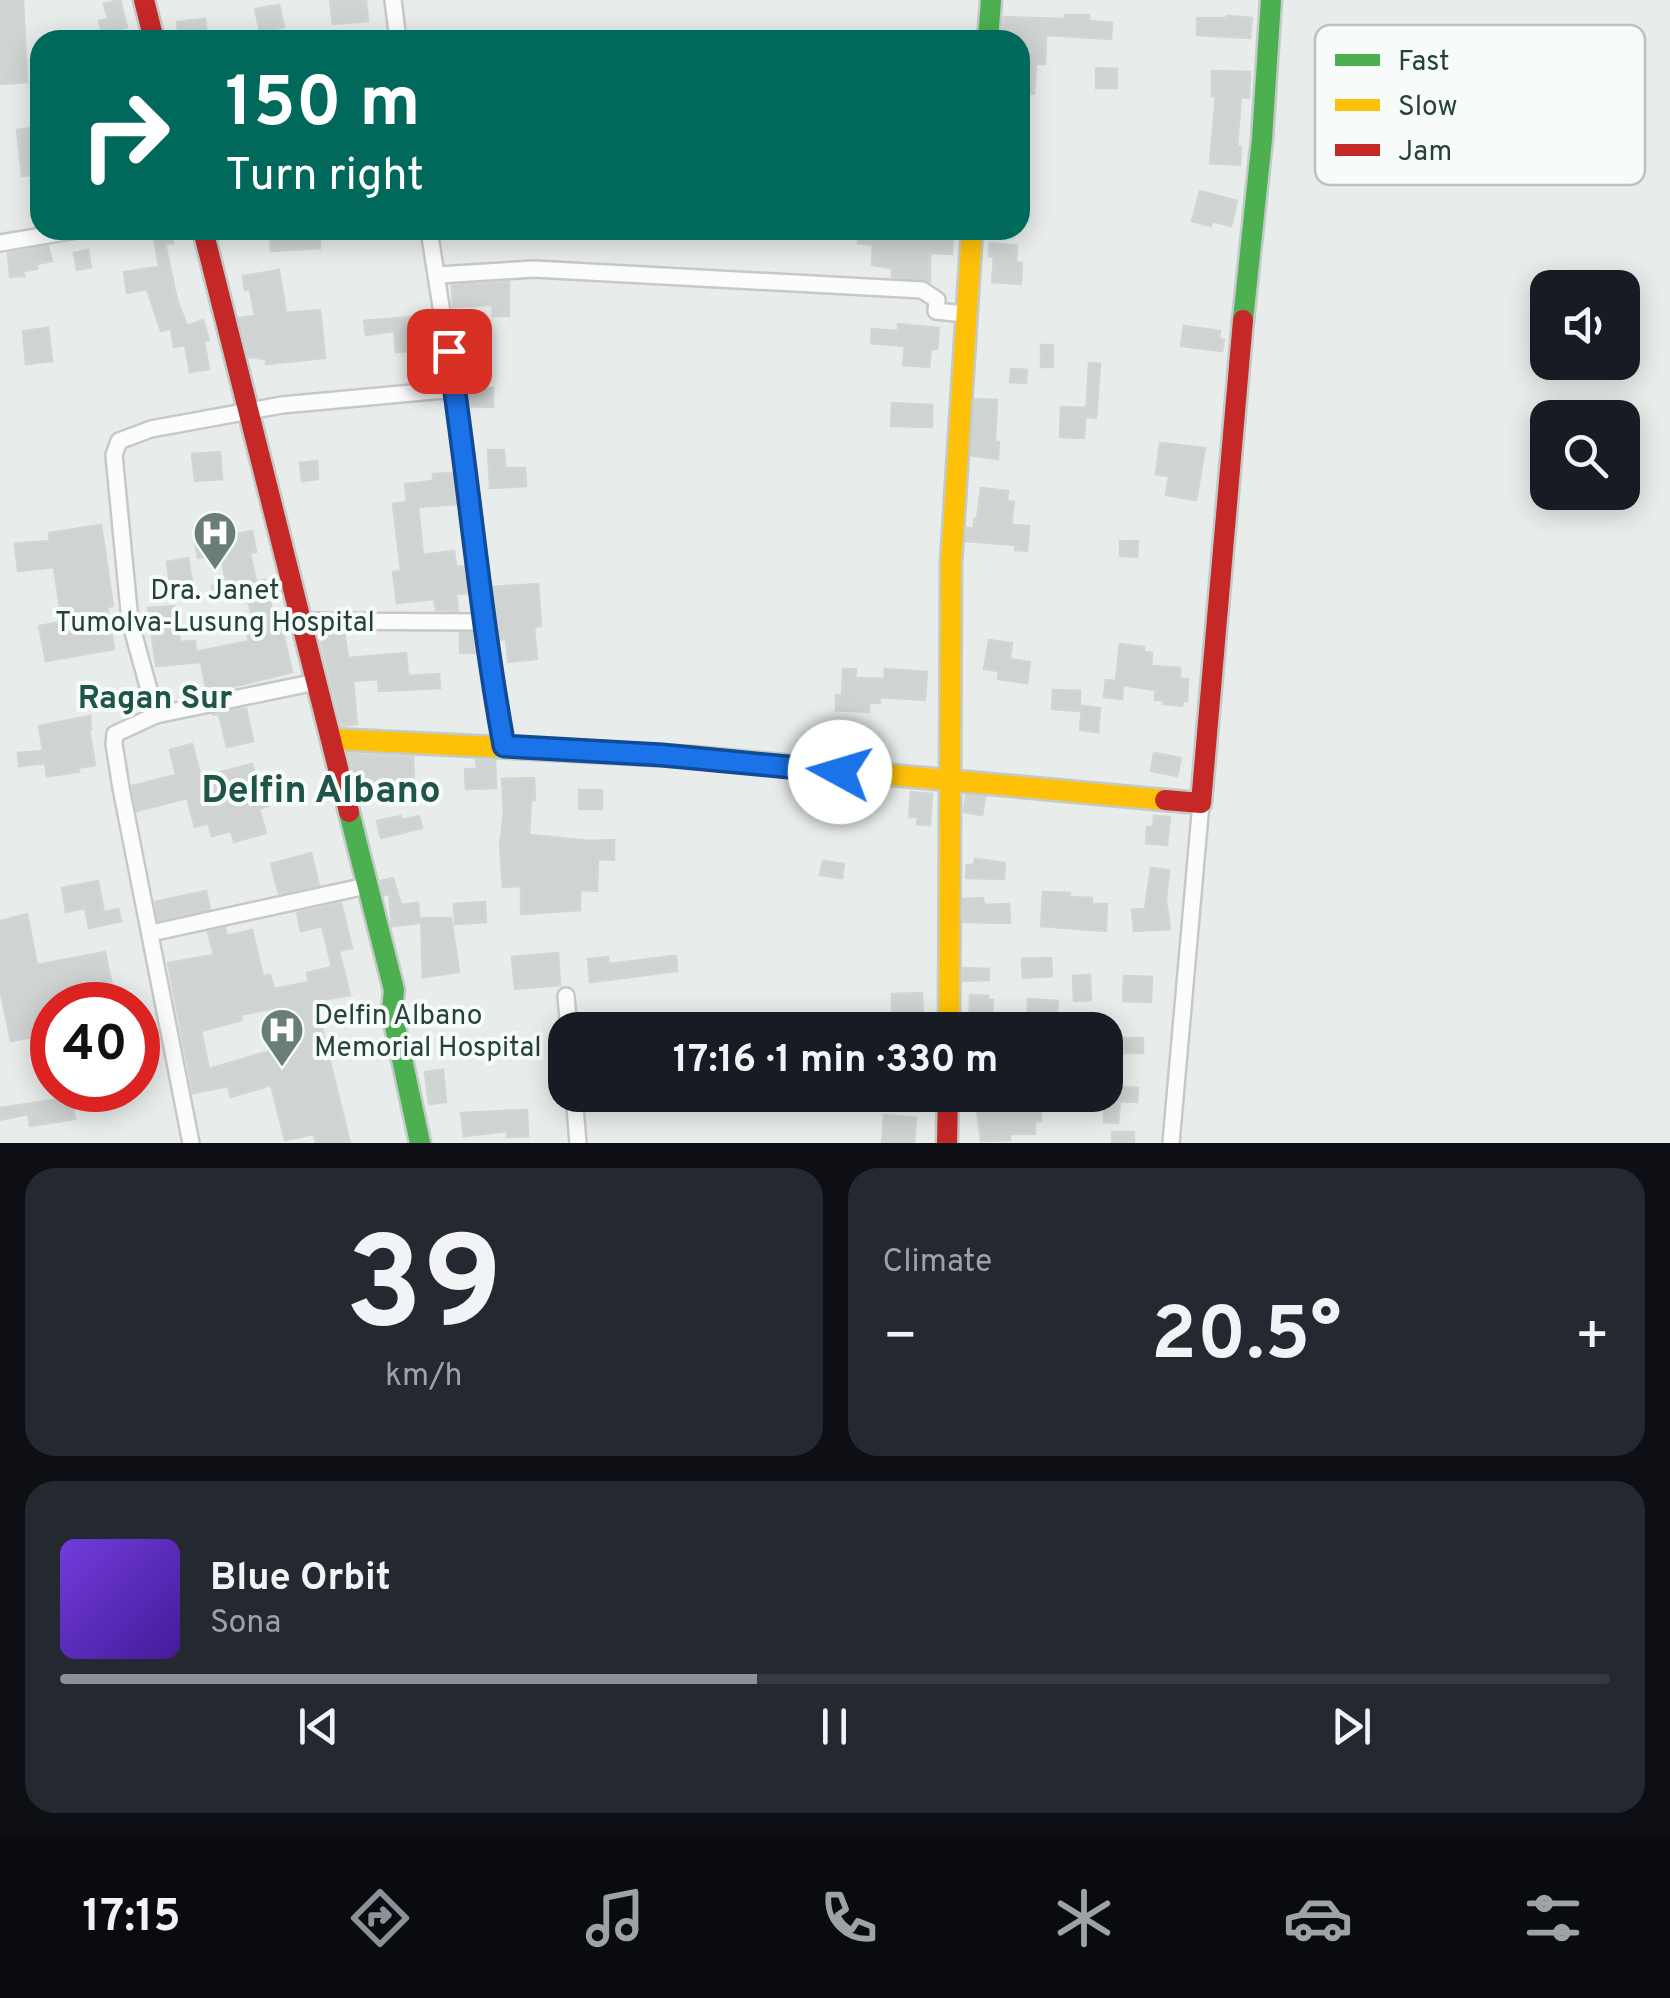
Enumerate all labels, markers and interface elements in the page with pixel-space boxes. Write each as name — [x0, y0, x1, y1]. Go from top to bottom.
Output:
legend — [1315, 25, 1645, 185]
text: Fast — [1398, 45, 1450, 81]
text: 150 m — [225, 62, 420, 151]
icon: right — [60, 70, 190, 200]
text: Slow — [1398, 90, 1457, 126]
text: Jam — [1398, 135, 1452, 171]
text: Turn right — [225, 149, 424, 206]
map controls — [1530, 270, 1640, 510]
button: sound — [1530, 270, 1640, 380]
pin — [407, 309, 492, 394]
icon: arrive — [422, 324, 477, 379]
button: search — [1530, 400, 1640, 510]
hospital icon: Dra. Janet Tumolva-Lusung Hospital — [192, 510, 238, 571]
place label: Dra. Janet Tumolva-Lusung Hospital — [55, 574, 375, 642]
district label: Ragan Sur — [78, 680, 232, 720]
position arrow — [788, 720, 892, 824]
district label: Delfin Albano — [201, 768, 441, 817]
speed limit sign: 40 — [30, 982, 160, 1112]
place label: Delfin Albano Memorial Hospital — [314, 999, 541, 1067]
hospital icon: Delfin Albano Memorial Hospital — [259, 1007, 305, 1068]
text: 17:16 · 1 min · 330 m — [673, 1037, 998, 1086]
text: 39 — [345, 1209, 503, 1374]
text: Climate — [883, 1243, 992, 1283]
text: 20.5° — [1151, 1291, 1341, 1386]
text: − — [883, 1304, 918, 1374]
text: + — [1575, 1304, 1610, 1374]
text: km/h — [385, 1357, 463, 1397]
text: Blue Orbit — [210, 1555, 391, 1604]
text: Sona — [210, 1604, 281, 1644]
icon: previous — [291, 1699, 346, 1754]
icon: pause — [807, 1699, 862, 1754]
icon: next — [1324, 1699, 1379, 1754]
icon: directions — [345, 1883, 415, 1953]
icon: music — [580, 1883, 650, 1953]
icon: phone — [814, 1883, 884, 1953]
icon: climate — [1049, 1883, 1119, 1953]
icon: car — [1283, 1883, 1353, 1953]
icon: filters — [1518, 1883, 1588, 1953]
text: 17:15 — [82, 1890, 181, 1947]

